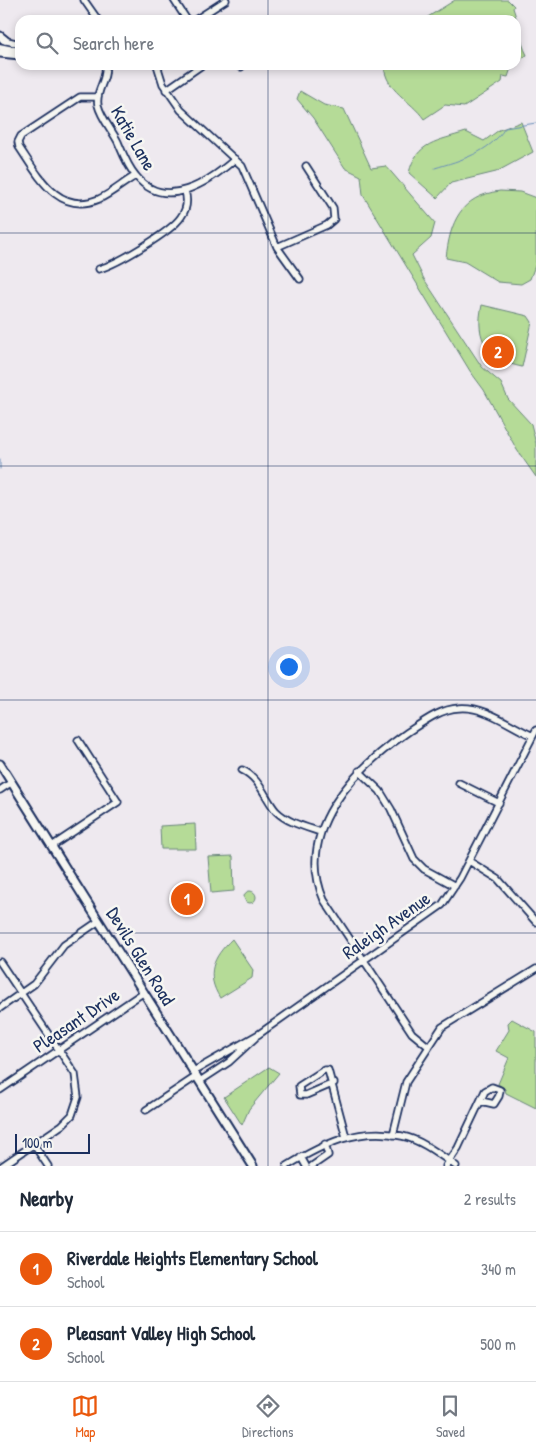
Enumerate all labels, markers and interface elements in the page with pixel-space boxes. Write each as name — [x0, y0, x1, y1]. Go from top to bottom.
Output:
search box — [15, 15, 521, 70]
icon: search — [33, 29, 61, 57]
text: Search here — [73, 30, 154, 56]
street label: Katie Lane — [105, 101, 163, 176]
pin: 2 — [482, 333, 514, 371]
your location — [276, 654, 302, 680]
pin: 1 — [171, 880, 203, 918]
street label: Raleigh Avenue — [337, 885, 436, 965]
street label: Devils Glen Road — [101, 902, 182, 1010]
street label: Pleasant Drive — [28, 981, 125, 1059]
scale bar — [15, 1131, 90, 1154]
text: 100 m — [22, 1133, 52, 1152]
text: Nearby — [20, 1184, 73, 1213]
text: 2 results — [464, 1188, 516, 1210]
text: Riverdale Heights Elementary School — [67, 1245, 318, 1271]
text: 1 — [33, 1258, 39, 1280]
text: 340 m — [481, 1258, 516, 1280]
text: School — [67, 1271, 104, 1293]
text: Pleasant Valley High School — [67, 1320, 255, 1346]
text: 2 — [32, 1333, 40, 1355]
text: 500 m — [480, 1333, 516, 1355]
text: School — [67, 1346, 104, 1368]
tab: Map — [71, 1392, 99, 1441]
tab: Directions — [242, 1392, 293, 1441]
tab: Saved — [436, 1392, 465, 1441]

